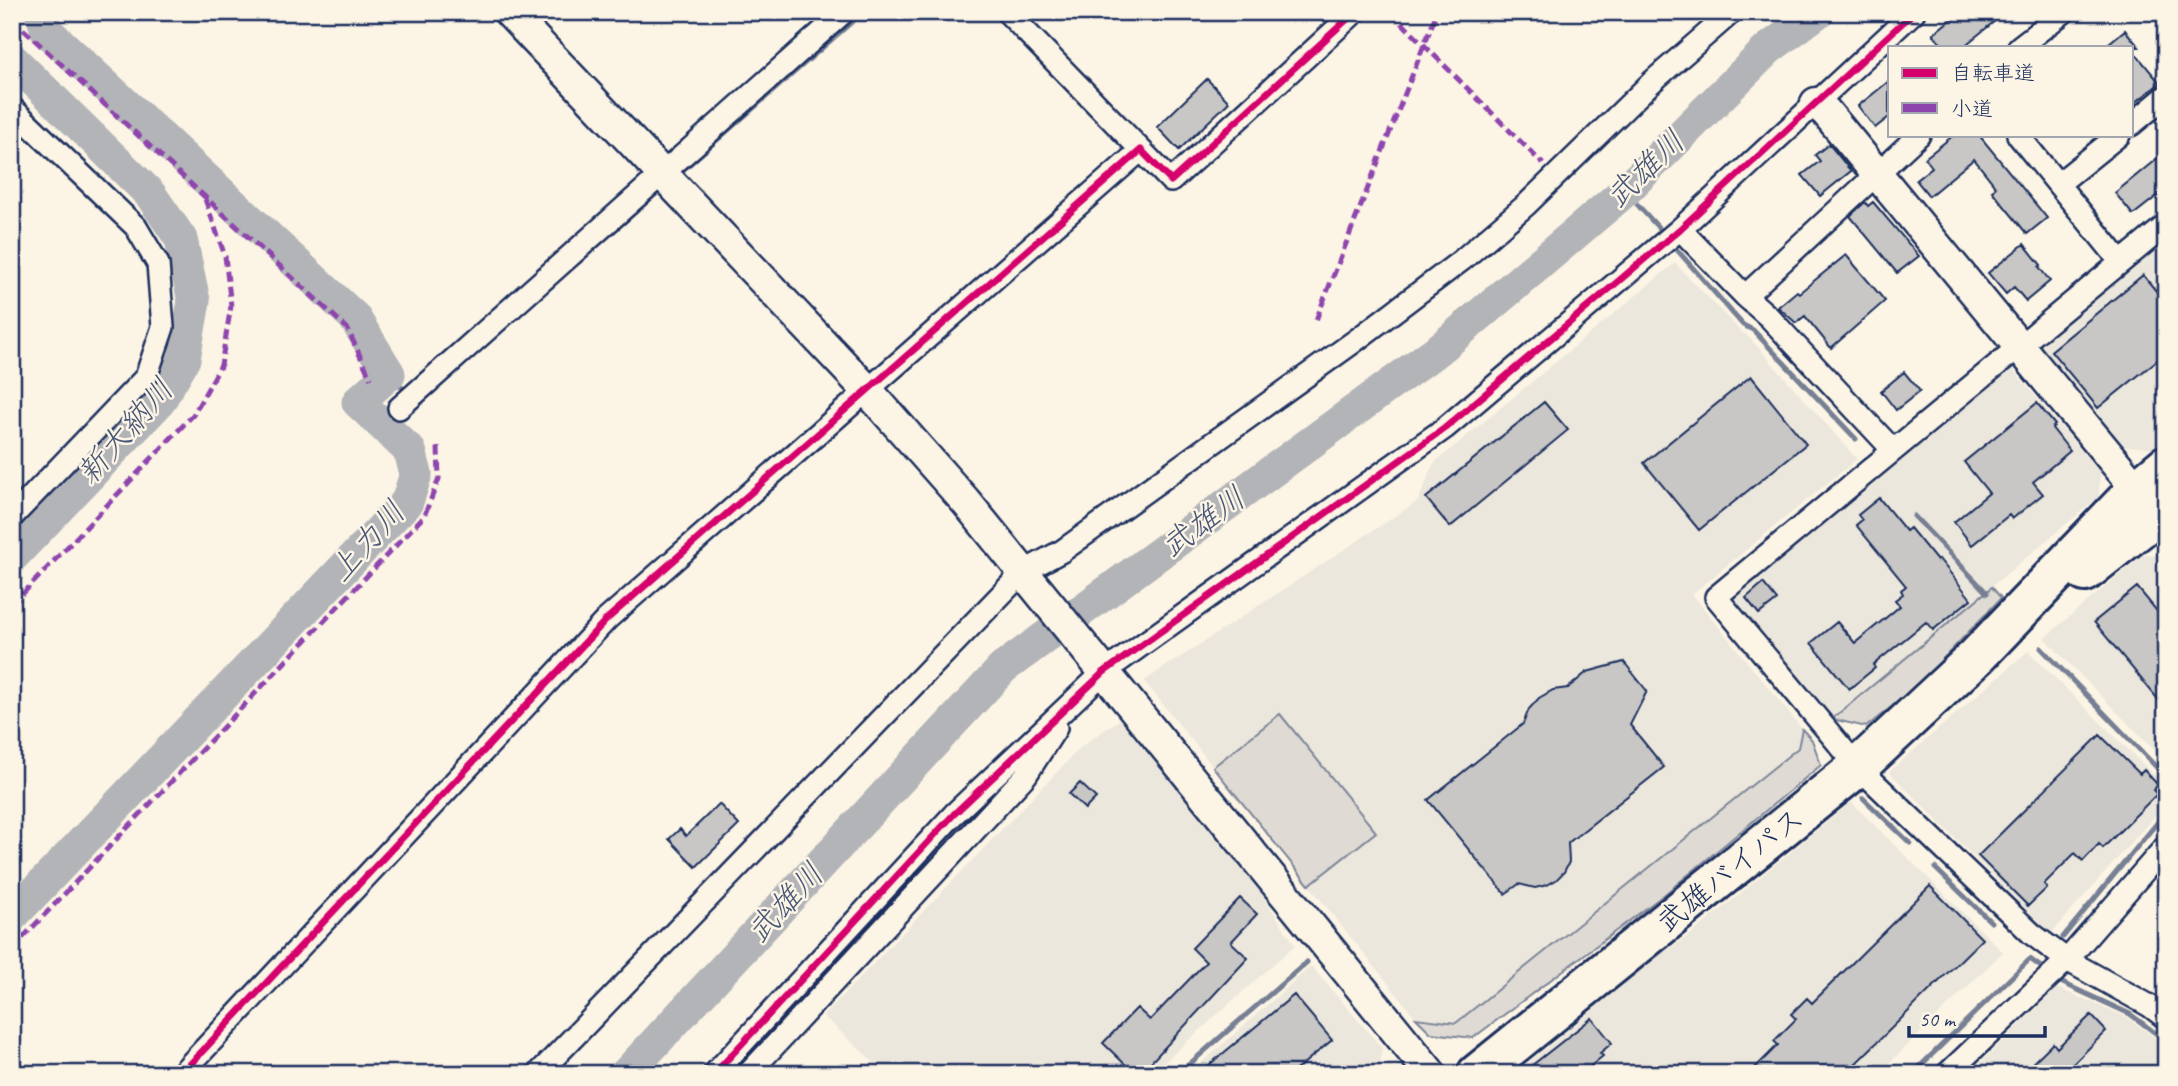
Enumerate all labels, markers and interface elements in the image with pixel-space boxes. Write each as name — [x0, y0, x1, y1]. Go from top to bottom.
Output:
legend — [1888, 46, 2132, 136]
text: 自転車道 — [1951, 60, 2035, 86]
text: 小道 — [1951, 96, 1993, 122]
water label: 武雄川 — [1596, 121, 1694, 217]
water label: 新大納川 — [68, 369, 182, 493]
water label: 武雄川 — [1152, 477, 1254, 567]
water label: 上力川 — [320, 492, 414, 590]
street label: 武雄バイパス — [1648, 799, 1812, 941]
water label: 武雄川 — [737, 854, 833, 952]
scale bar — [1909, 995, 2045, 1039]
text: 50 m — [1919, 1006, 1957, 1032]

